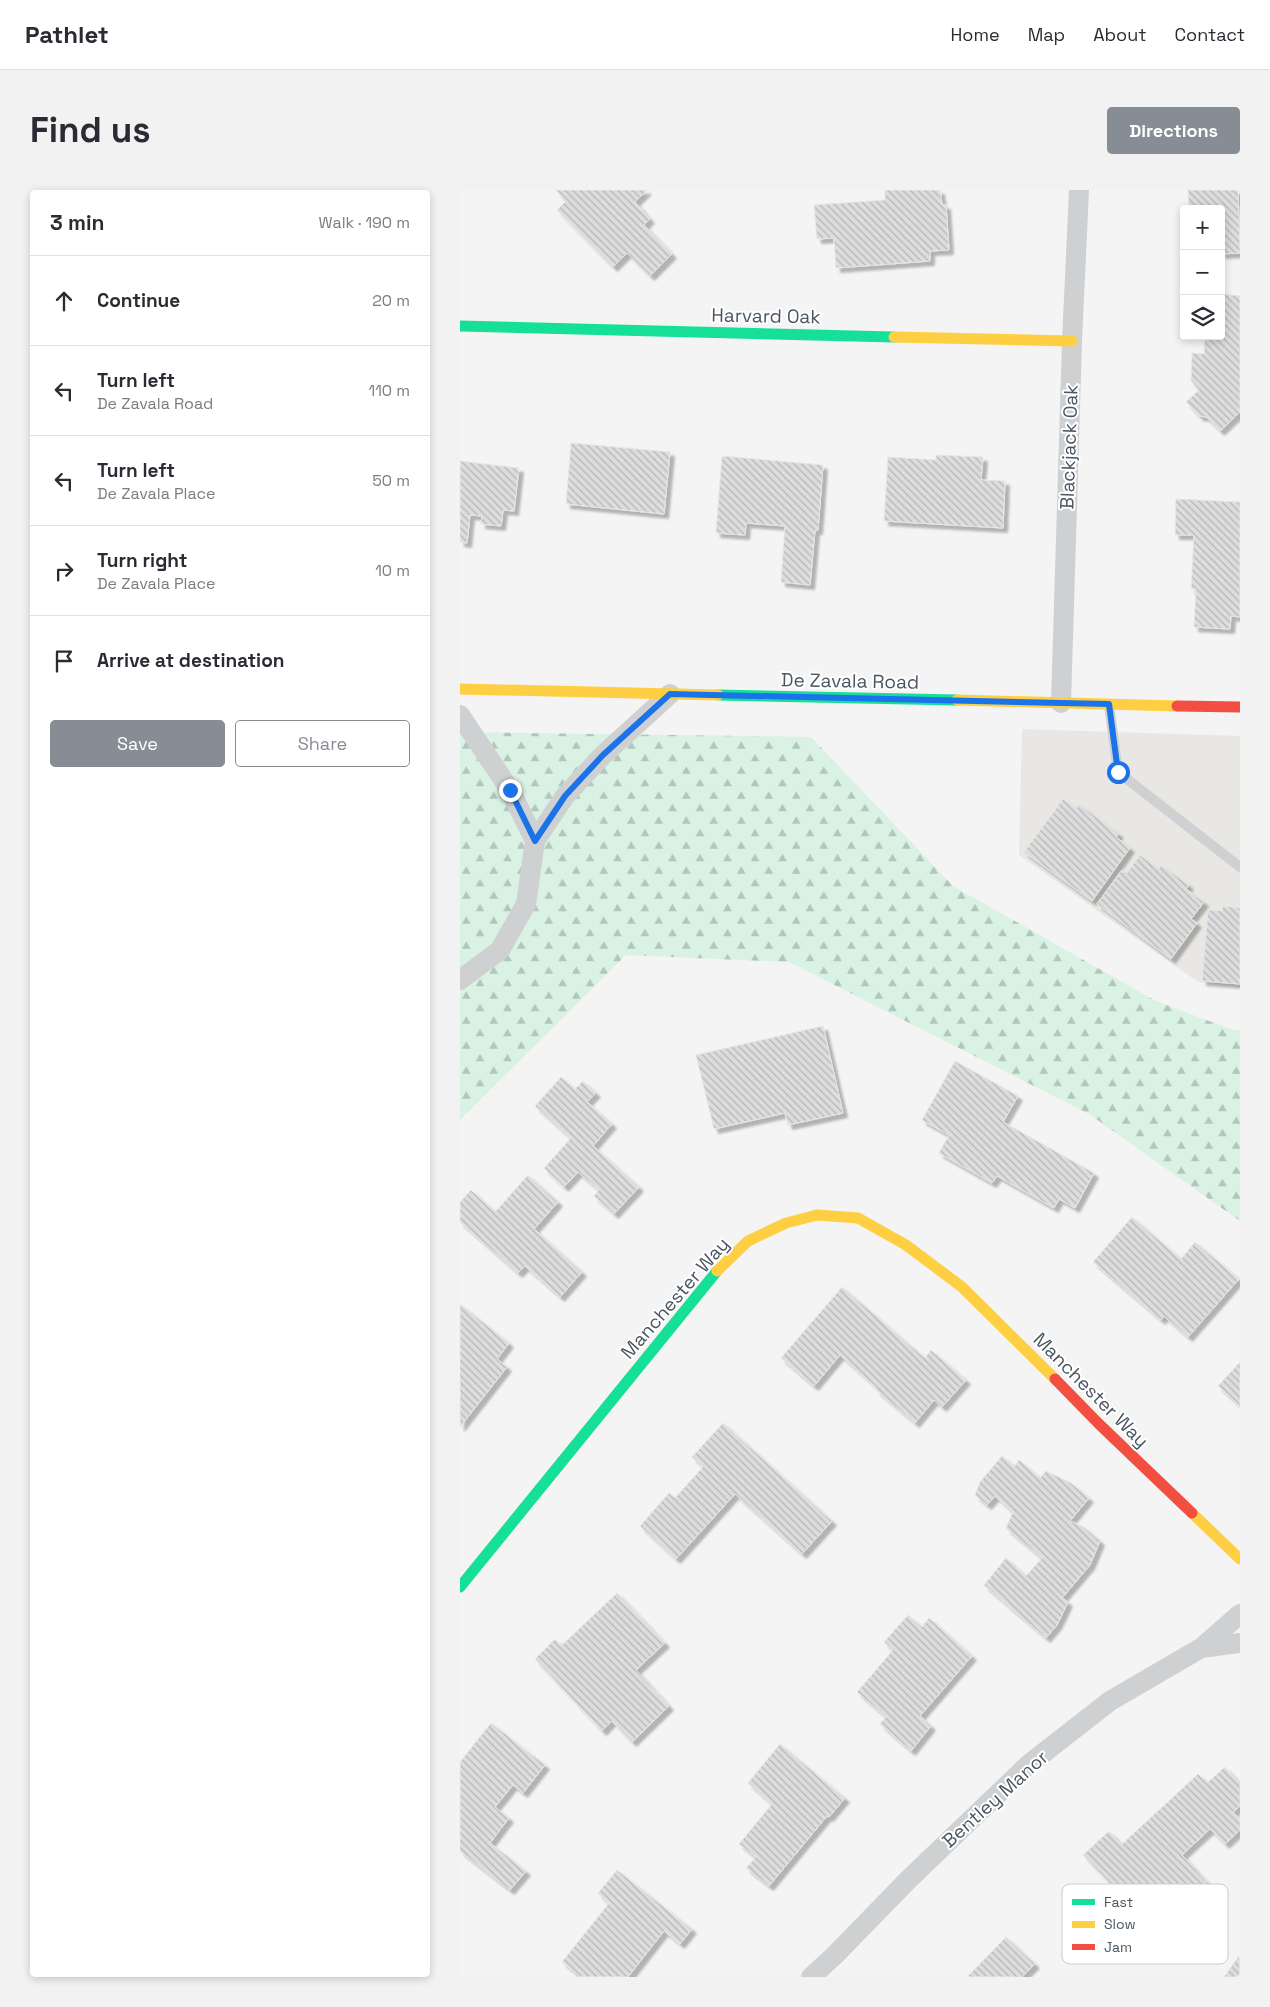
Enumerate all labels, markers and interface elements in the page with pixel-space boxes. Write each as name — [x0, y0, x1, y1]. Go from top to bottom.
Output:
text: Pathlet — [25, 19, 109, 50]
text: Home — [951, 23, 1000, 46]
text: Map — [1028, 23, 1065, 46]
text: About — [1093, 23, 1147, 46]
text: Contact — [1175, 23, 1245, 46]
button: Directions — [1107, 107, 1240, 154]
text: Find us — [30, 108, 151, 152]
map controls — [1180, 205, 1225, 340]
button: + — [1180, 205, 1225, 250]
text: 3 min — [50, 209, 105, 236]
text: Walk · 190 m — [319, 212, 410, 233]
button: − — [1180, 250, 1225, 295]
icon: ahead — [50, 287, 78, 315]
text: Continue — [97, 288, 180, 313]
text: 20 m — [372, 290, 410, 311]
button: layers — [1180, 295, 1225, 340]
street label: Harvard Oak — [711, 303, 821, 329]
text: Turn left — [97, 368, 175, 393]
icon: left — [50, 377, 78, 405]
text: 110 m — [368, 380, 410, 401]
street label: Blackjack Oak — [1054, 384, 1084, 510]
text: De Zavala Road — [97, 393, 213, 414]
text: Turn left — [97, 458, 175, 483]
icon: left — [50, 467, 78, 495]
text: 50 m — [372, 470, 410, 491]
text: De Zavala Place — [97, 483, 216, 504]
text: Turn right — [97, 548, 187, 573]
icon: right — [50, 557, 78, 585]
text: 10 m — [375, 560, 410, 581]
text: De Zavala Place — [97, 573, 216, 594]
icon: arrive — [50, 647, 78, 675]
text: Arrive at destination — [97, 648, 285, 673]
street label: De Zavala Road — [781, 667, 919, 695]
button: Save — [50, 720, 225, 767]
button: Share — [235, 720, 410, 767]
route start — [1107, 761, 1130, 784]
route end — [499, 779, 522, 802]
street label: Manchester Way — [615, 1232, 735, 1364]
street label: Manchester Way — [1028, 1327, 1154, 1453]
street label: Bentley Manor — [937, 1745, 1053, 1853]
legend — [1062, 1884, 1228, 1964]
text: Fast — [1104, 1893, 1133, 1911]
text: Slow — [1104, 1915, 1136, 1933]
text: Jam — [1104, 1938, 1132, 1956]

